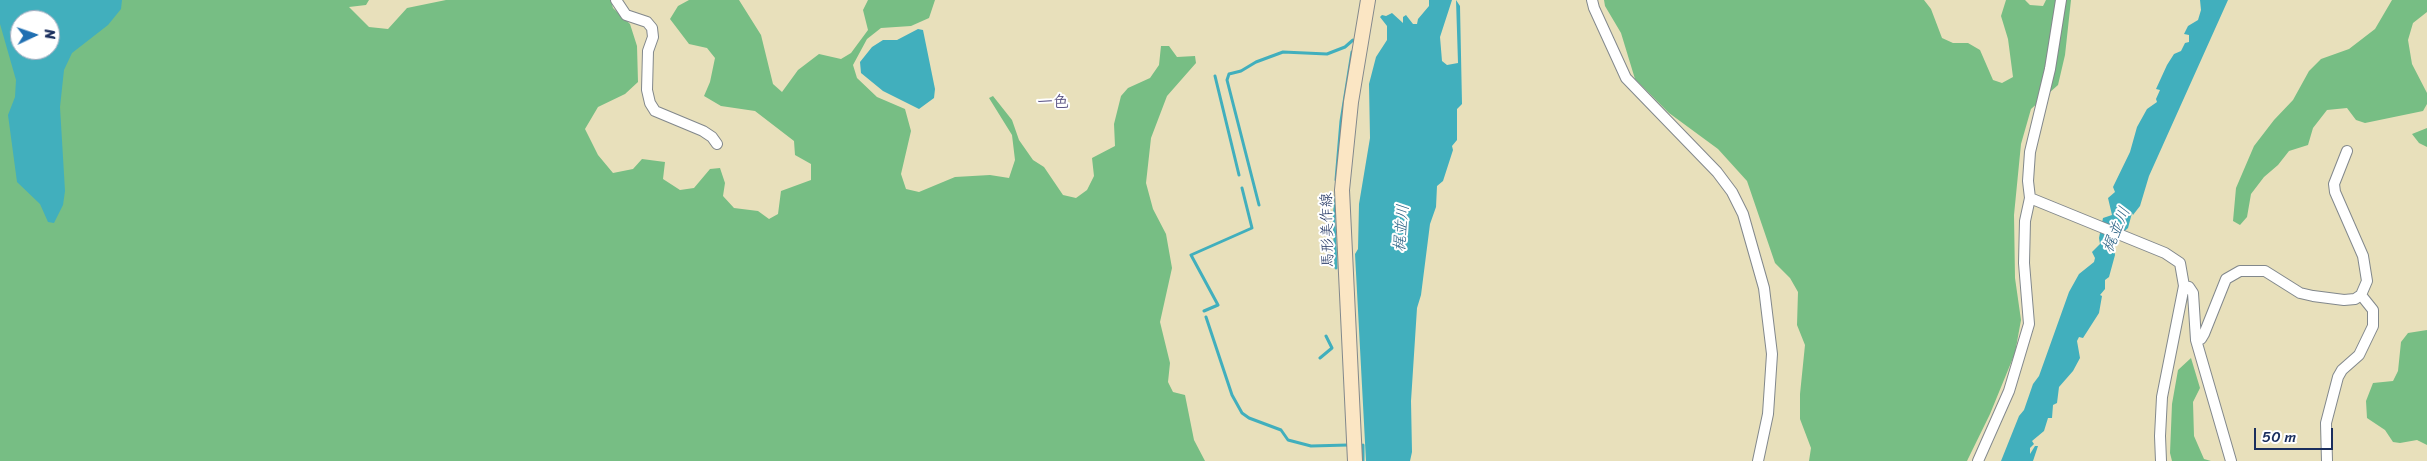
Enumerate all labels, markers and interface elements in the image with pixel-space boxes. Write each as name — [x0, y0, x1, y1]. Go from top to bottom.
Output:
north arrow — [10, 10, 60, 60]
text: N — [37, 29, 62, 40]
district label: 一色 — [1037, 93, 1069, 113]
street label: 馬形美作線 — [1318, 192, 1338, 268]
water label: 梶並川 — [1390, 203, 1414, 253]
water label: 梶並川 — [2099, 204, 2135, 256]
scale bar — [2257, 418, 2336, 450]
text: 50 m — [2262, 424, 2296, 450]

